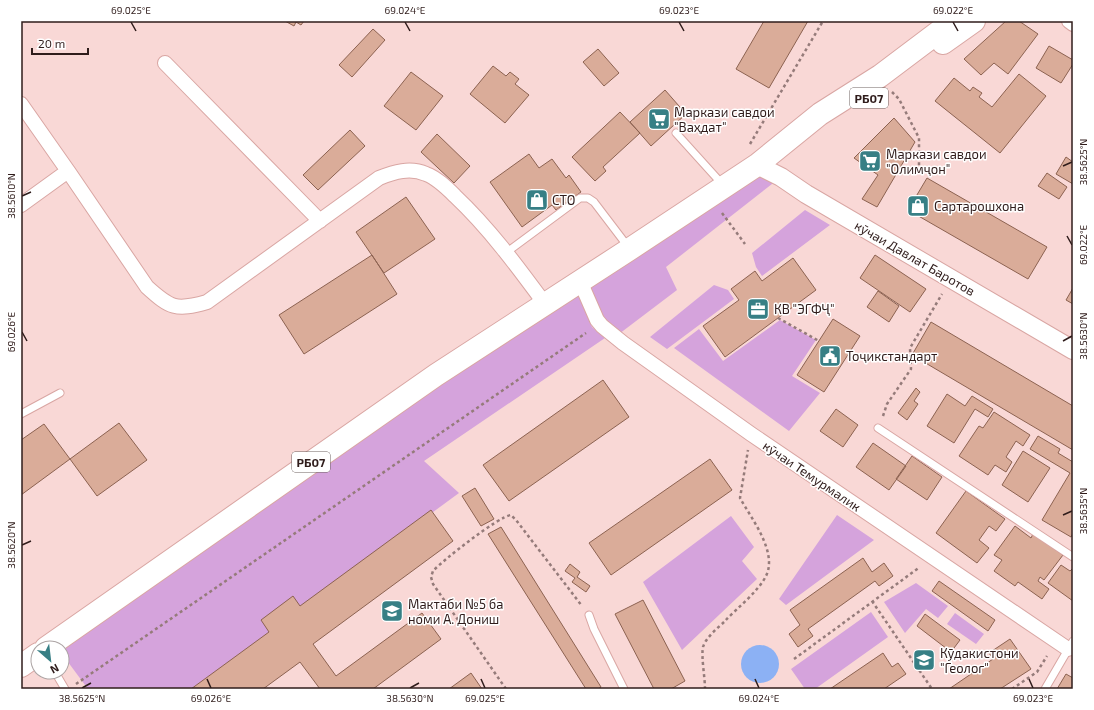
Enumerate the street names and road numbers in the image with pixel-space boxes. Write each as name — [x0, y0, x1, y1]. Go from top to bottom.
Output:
road number: РБ07 — [850, 88, 888, 108]
street label: кӯчаи Давлат Баротов — [852, 217, 978, 299]
street label: кӯчаи Темурмалик — [760, 437, 864, 515]
road number: РБ07 — [292, 452, 330, 472]

